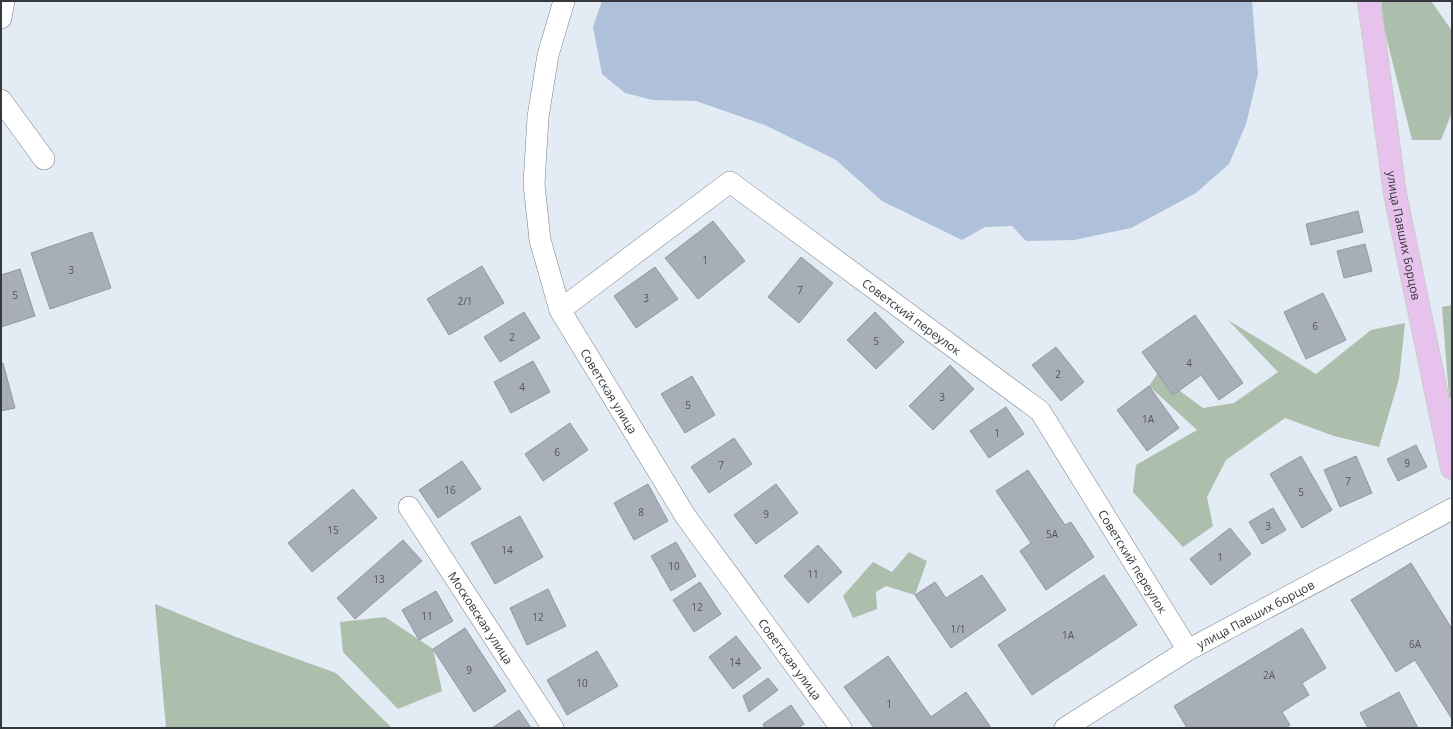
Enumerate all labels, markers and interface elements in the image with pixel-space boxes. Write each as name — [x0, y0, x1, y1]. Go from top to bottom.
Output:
street label: улица Павших Борцов — [1383, 170, 1425, 302]
house number: 1 — [702, 253, 708, 267]
house number: 3 — [68, 263, 74, 277]
street label: Советский переулок — [859, 274, 966, 359]
house number: 7 — [797, 283, 803, 297]
house number: 5 — [12, 288, 18, 302]
house number: 3 — [643, 291, 649, 305]
house number: 2/1 — [457, 294, 473, 308]
house number: 6 — [1312, 319, 1318, 333]
house number: 2 — [509, 330, 515, 344]
house number: 5 — [873, 334, 879, 348]
street label: Советская улица — [577, 345, 642, 437]
house number: 4 — [1186, 356, 1192, 370]
house number: 2 — [1055, 367, 1061, 381]
house number: 4 — [519, 380, 525, 394]
house number: 3 — [939, 390, 945, 404]
house number: 5 — [685, 398, 691, 412]
house number: 1А — [1142, 412, 1155, 426]
house number: 1 — [994, 426, 1000, 440]
house number: 6 — [554, 445, 560, 459]
house number: 9 — [1404, 456, 1410, 470]
house number: 7 — [718, 458, 724, 472]
house number: 7 — [1345, 474, 1351, 488]
house number: 16 — [444, 483, 456, 497]
house number: 5 — [1298, 485, 1304, 499]
house number: 8 — [638, 505, 644, 519]
street label: Советский переулок — [1095, 506, 1172, 617]
house number: 9 — [763, 507, 769, 521]
house number: 3 — [1265, 519, 1271, 533]
house number: 15 — [327, 523, 339, 537]
house number: 5А — [1046, 527, 1059, 541]
house number: 14 — [501, 543, 513, 557]
house number: 1 — [1217, 550, 1223, 564]
house number: 10 — [668, 559, 680, 573]
house number: 11 — [807, 567, 819, 581]
street label: Московская улица — [445, 568, 517, 667]
house number: 13 — [373, 572, 385, 586]
street label: улица Павших борцов — [1193, 576, 1317, 652]
house number: 12 — [691, 600, 703, 614]
house number: 11 — [421, 609, 433, 623]
house number: 12 — [532, 610, 544, 624]
street label: Советская улица — [755, 615, 826, 703]
house number: 1/1 — [950, 622, 966, 636]
house number: 1А — [1062, 628, 1075, 642]
house number: 6А — [1409, 637, 1422, 651]
house number: 14 — [729, 655, 741, 669]
house number: 9 — [466, 663, 472, 677]
house number: 2А — [1263, 668, 1276, 682]
house number: 10 — [576, 676, 588, 690]
house number: 1 — [886, 697, 892, 711]

